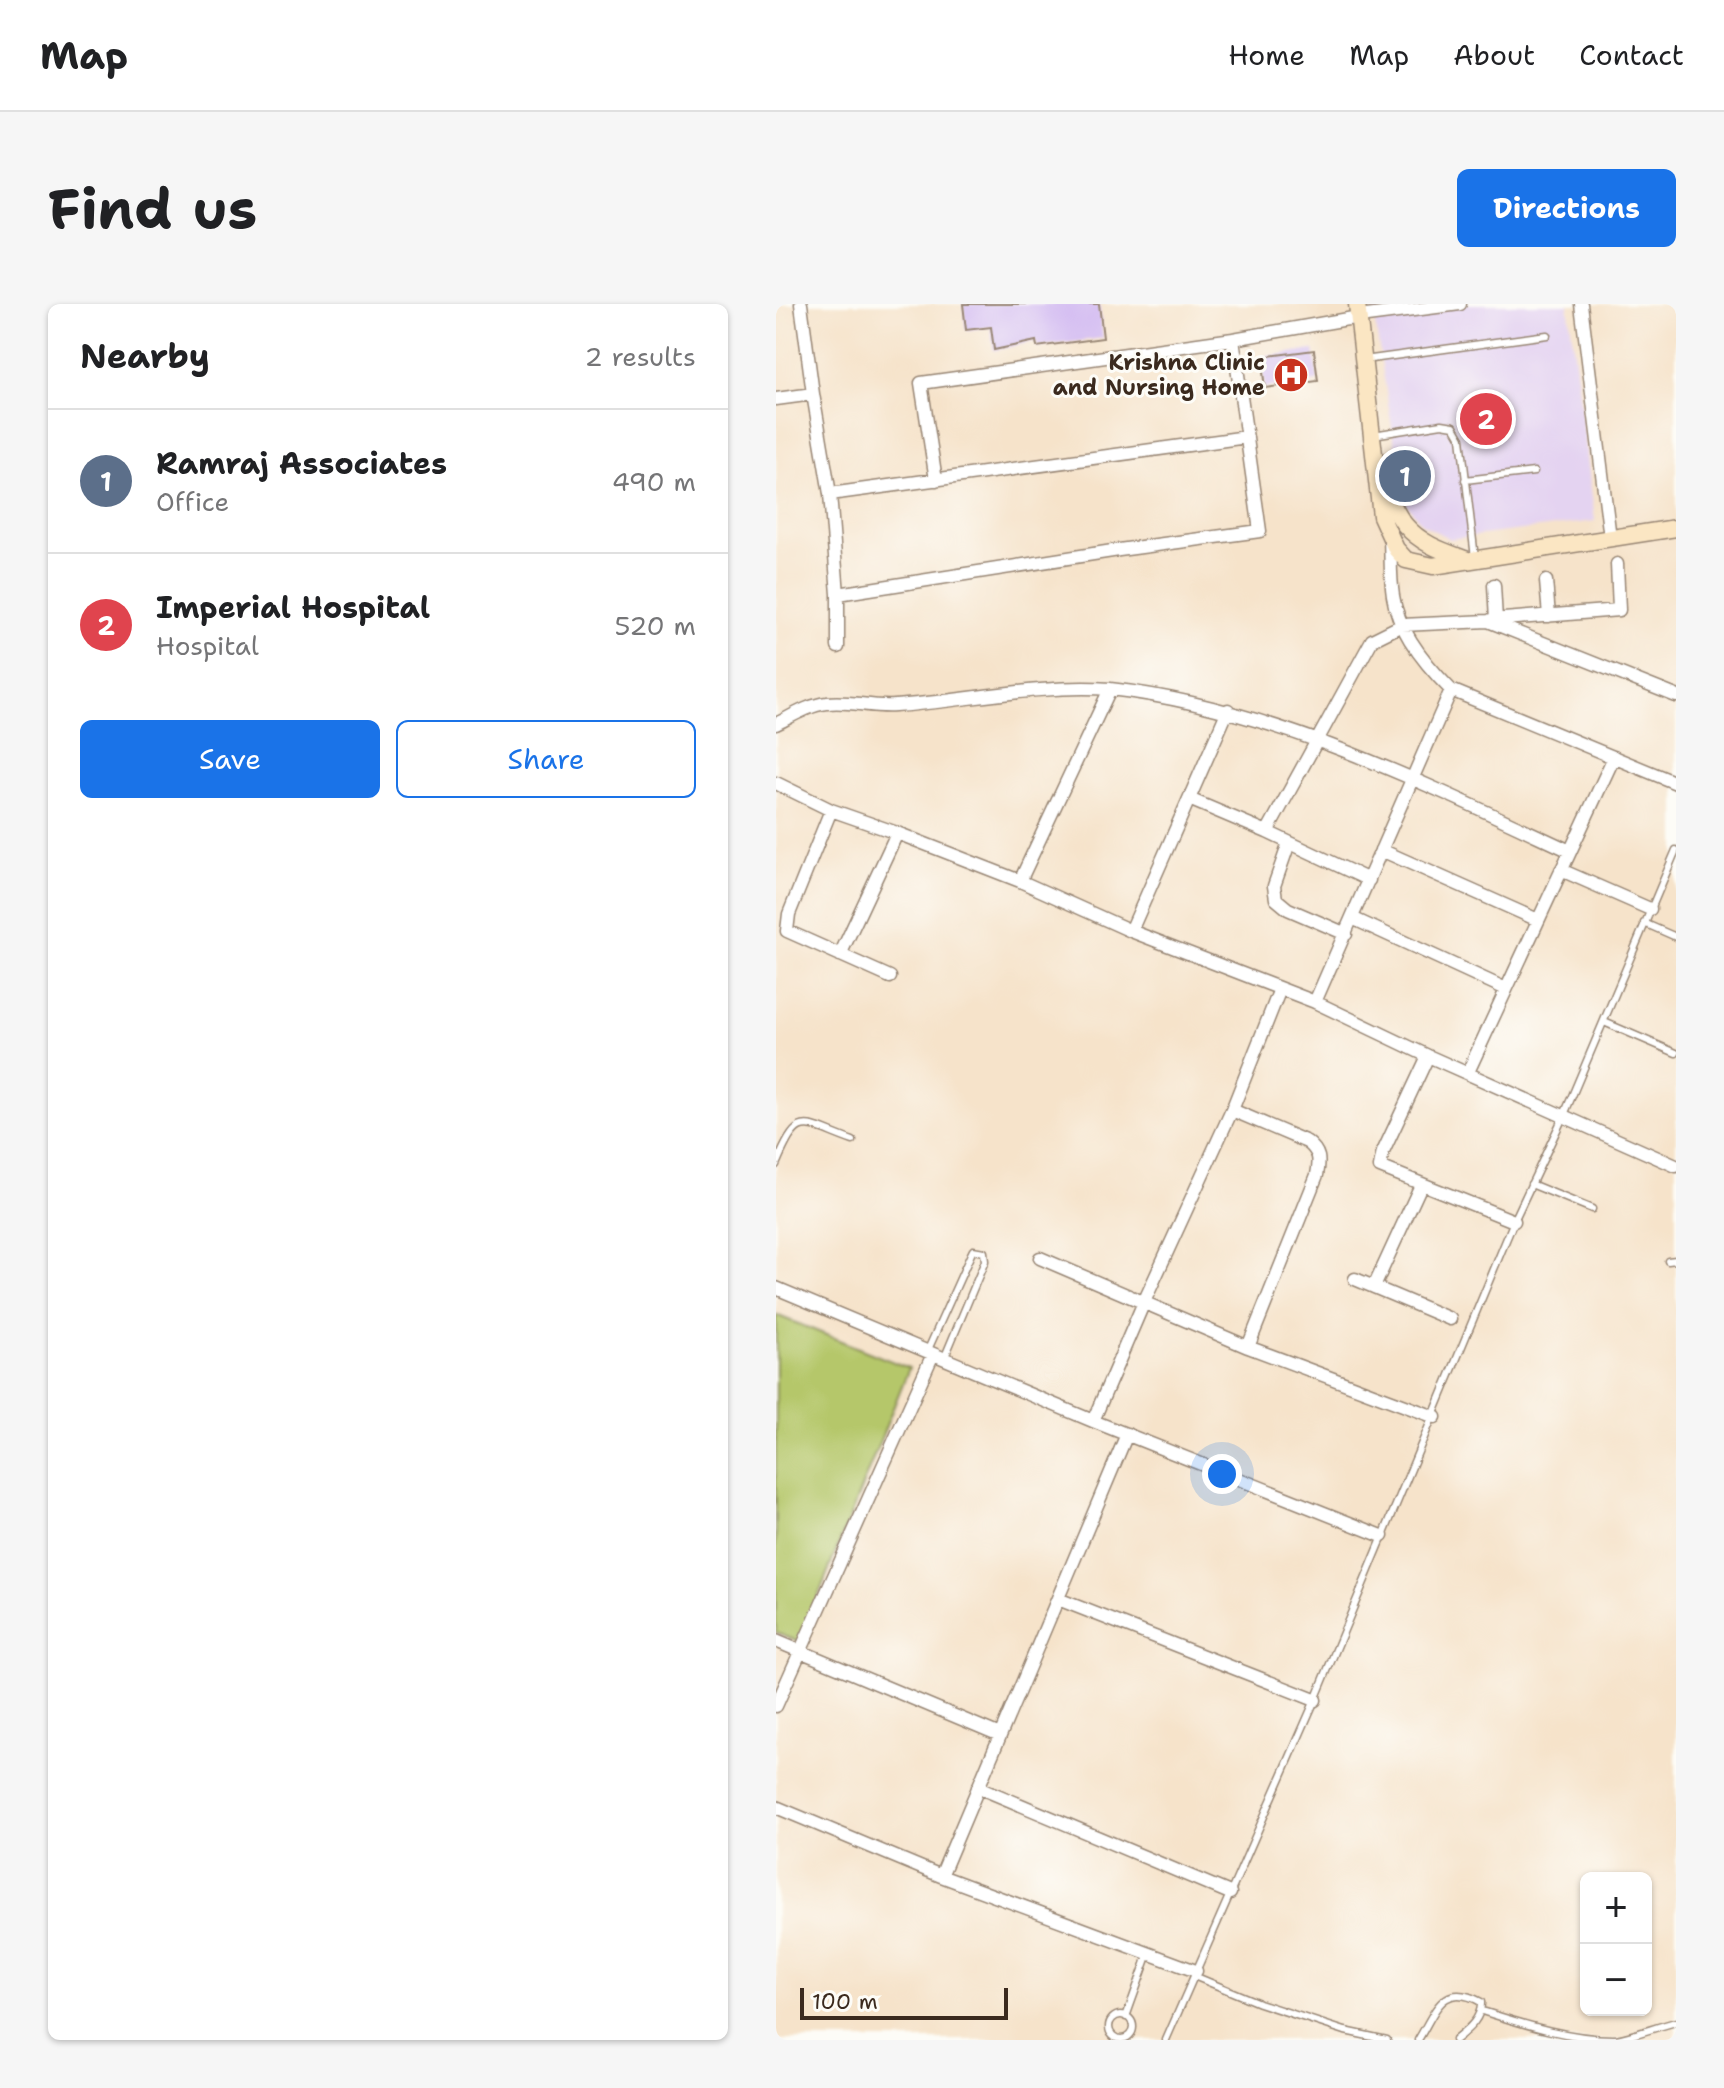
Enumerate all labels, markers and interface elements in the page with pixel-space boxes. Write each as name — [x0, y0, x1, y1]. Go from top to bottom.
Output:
text: Map — [40, 30, 128, 81]
text: Home — [1228, 36, 1305, 74]
text: Map — [1349, 36, 1409, 74]
text: About — [1453, 36, 1535, 74]
text: Contact — [1579, 36, 1684, 74]
button: Directions — [1457, 169, 1676, 247]
text: Find us — [48, 171, 257, 246]
text: Nearby — [80, 333, 210, 379]
text: 2 results — [584, 339, 696, 374]
place label: Krishna Clinic and Nursing Home — [1053, 348, 1265, 402]
hospital icon: Krishna Clinic and Nursing Home — [1272, 356, 1310, 394]
pin: 2 — [1460, 389, 1512, 449]
text: Ramraj Associates — [156, 443, 447, 484]
pin: 1 — [1379, 446, 1431, 506]
text: 1 — [100, 464, 112, 499]
text: 490 m — [612, 464, 696, 499]
text: Office — [156, 484, 229, 519]
text: Imperial Hospital — [156, 587, 430, 628]
text: 2 — [97, 608, 115, 643]
text: 520 m — [615, 608, 696, 643]
text: Hospital — [156, 628, 259, 663]
button: Save — [80, 720, 380, 798]
button: Share — [396, 720, 696, 798]
your location — [1202, 1454, 1242, 1494]
map controls — [1580, 1872, 1652, 2016]
button: + — [1580, 1872, 1652, 1944]
button: − — [1580, 1944, 1652, 2016]
scale bar — [800, 1984, 1008, 2020]
text: 100 m — [812, 1987, 878, 2016]

